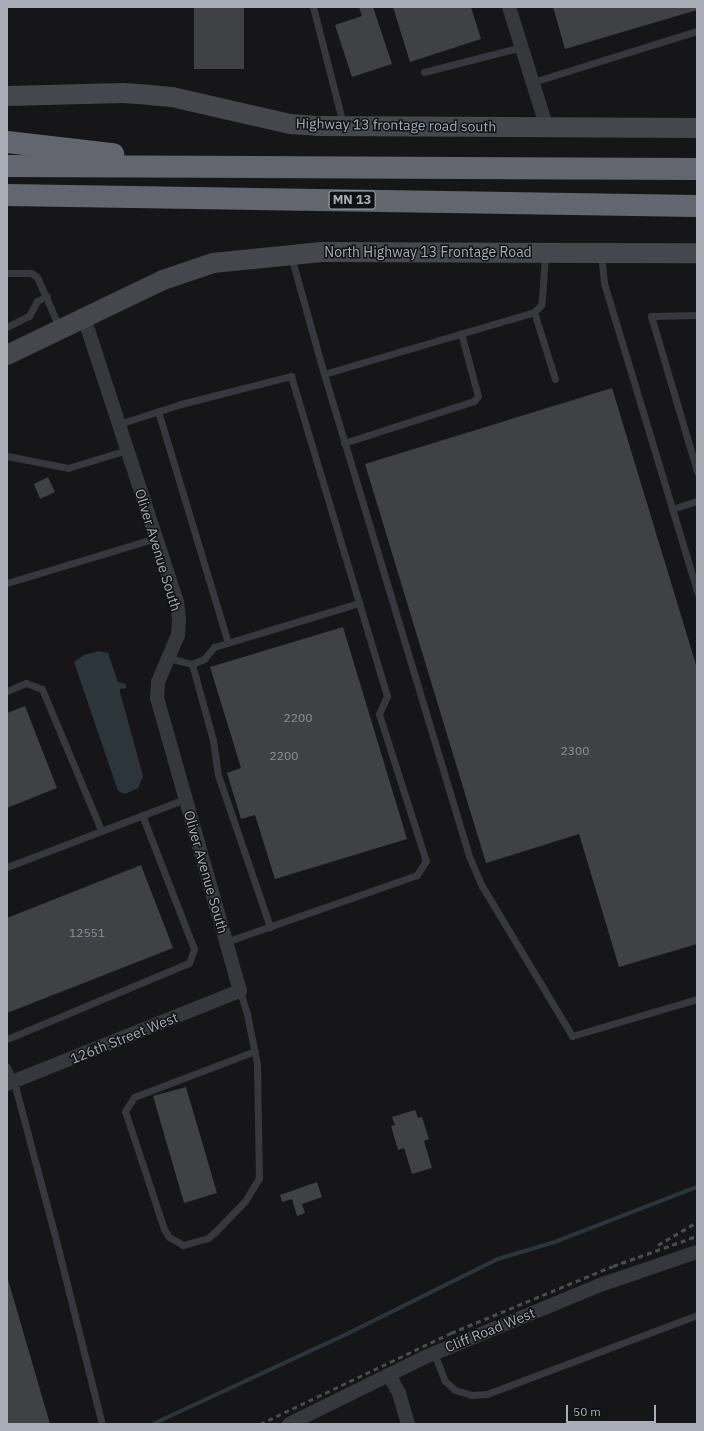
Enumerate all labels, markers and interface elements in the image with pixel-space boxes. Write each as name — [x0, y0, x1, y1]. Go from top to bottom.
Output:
street label: Highway 13 frontage road south — [296, 115, 496, 135]
road number: MN 13 — [328, 189, 376, 211]
street label: North Highway 13 Frontage Road — [324, 244, 532, 260]
street label: Oliver Avenue South — [131, 487, 185, 613]
house number: 2200 — [284, 711, 312, 725]
house number: 2300 — [561, 744, 589, 758]
house number: 2200 — [270, 749, 298, 763]
street label: Oliver Avenue South — [180, 809, 232, 935]
house number: 12551 — [69, 926, 105, 940]
street label: 126th Street West — [68, 1009, 180, 1067]
street label: Cliff Road West — [443, 1304, 537, 1356]
scale bar — [568, 1397, 658, 1423]
text: 50 m — [573, 1404, 601, 1419]

